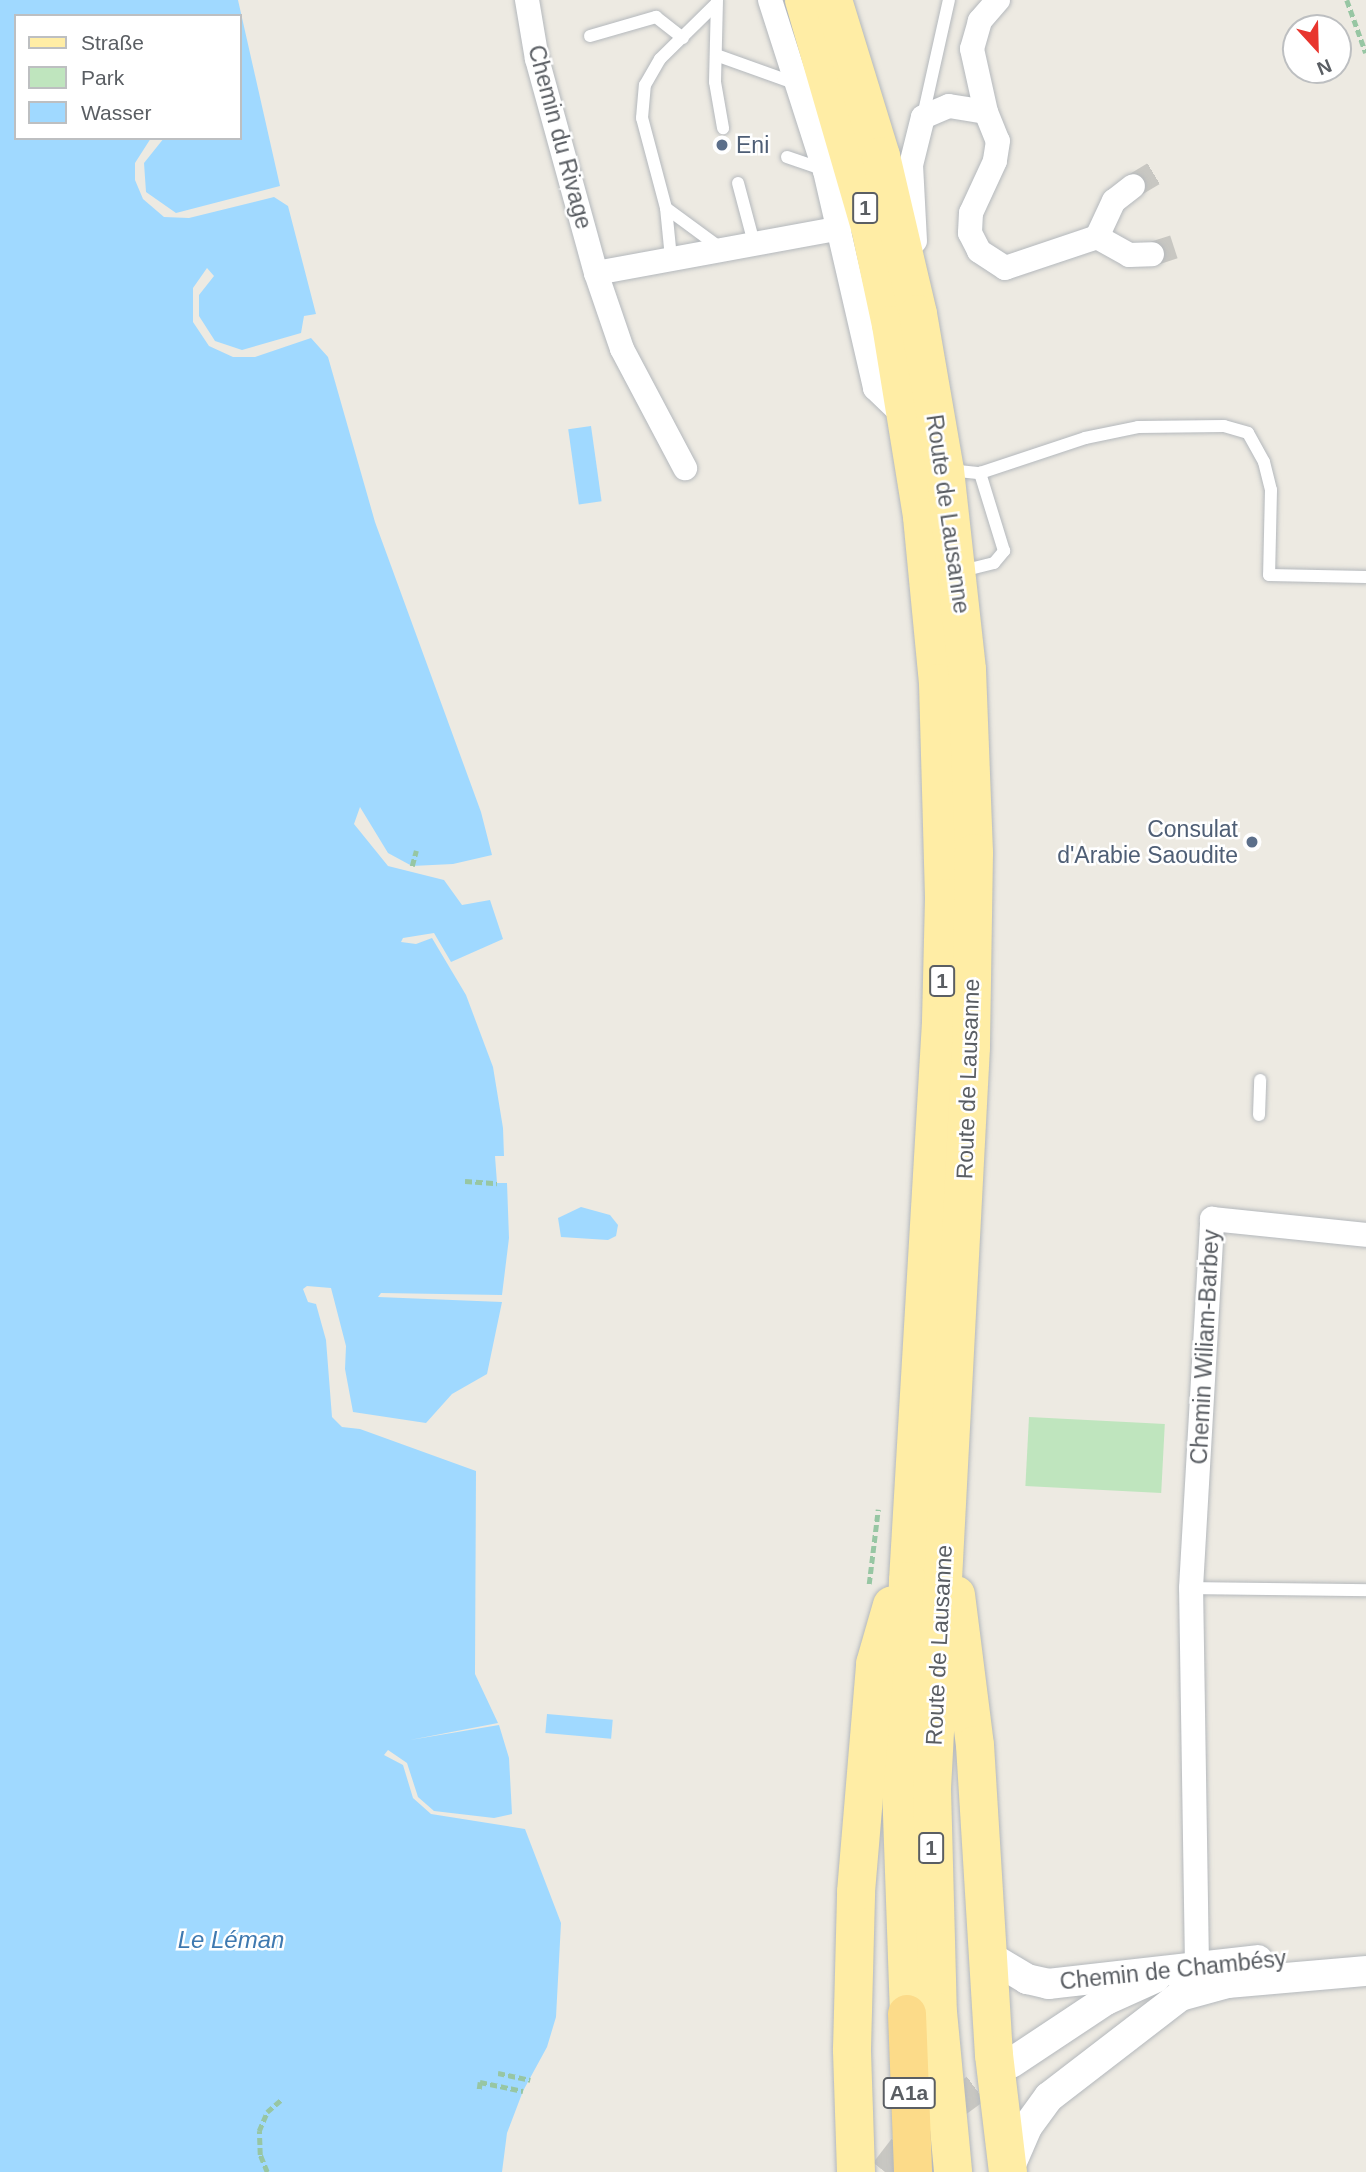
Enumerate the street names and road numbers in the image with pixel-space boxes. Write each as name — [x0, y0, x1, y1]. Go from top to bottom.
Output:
street label: Chemin du Rivage — [522, 42, 598, 232]
road number: 1 — [851, 190, 879, 226]
street label: Route de Lausanne — [920, 413, 976, 615]
road number: 1 — [928, 964, 956, 998]
street label: Route de Lausanne — [951, 978, 985, 1180]
street label: Chemin Wiliam-Barbey — [1185, 1229, 1225, 1465]
street label: Route de Lausanne — [920, 1544, 958, 1746]
road number: 1 — [917, 1830, 945, 1866]
street label: Chemin de Chambésy — [1058, 1944, 1288, 1996]
road number: A1a — [881, 2076, 937, 2110]

